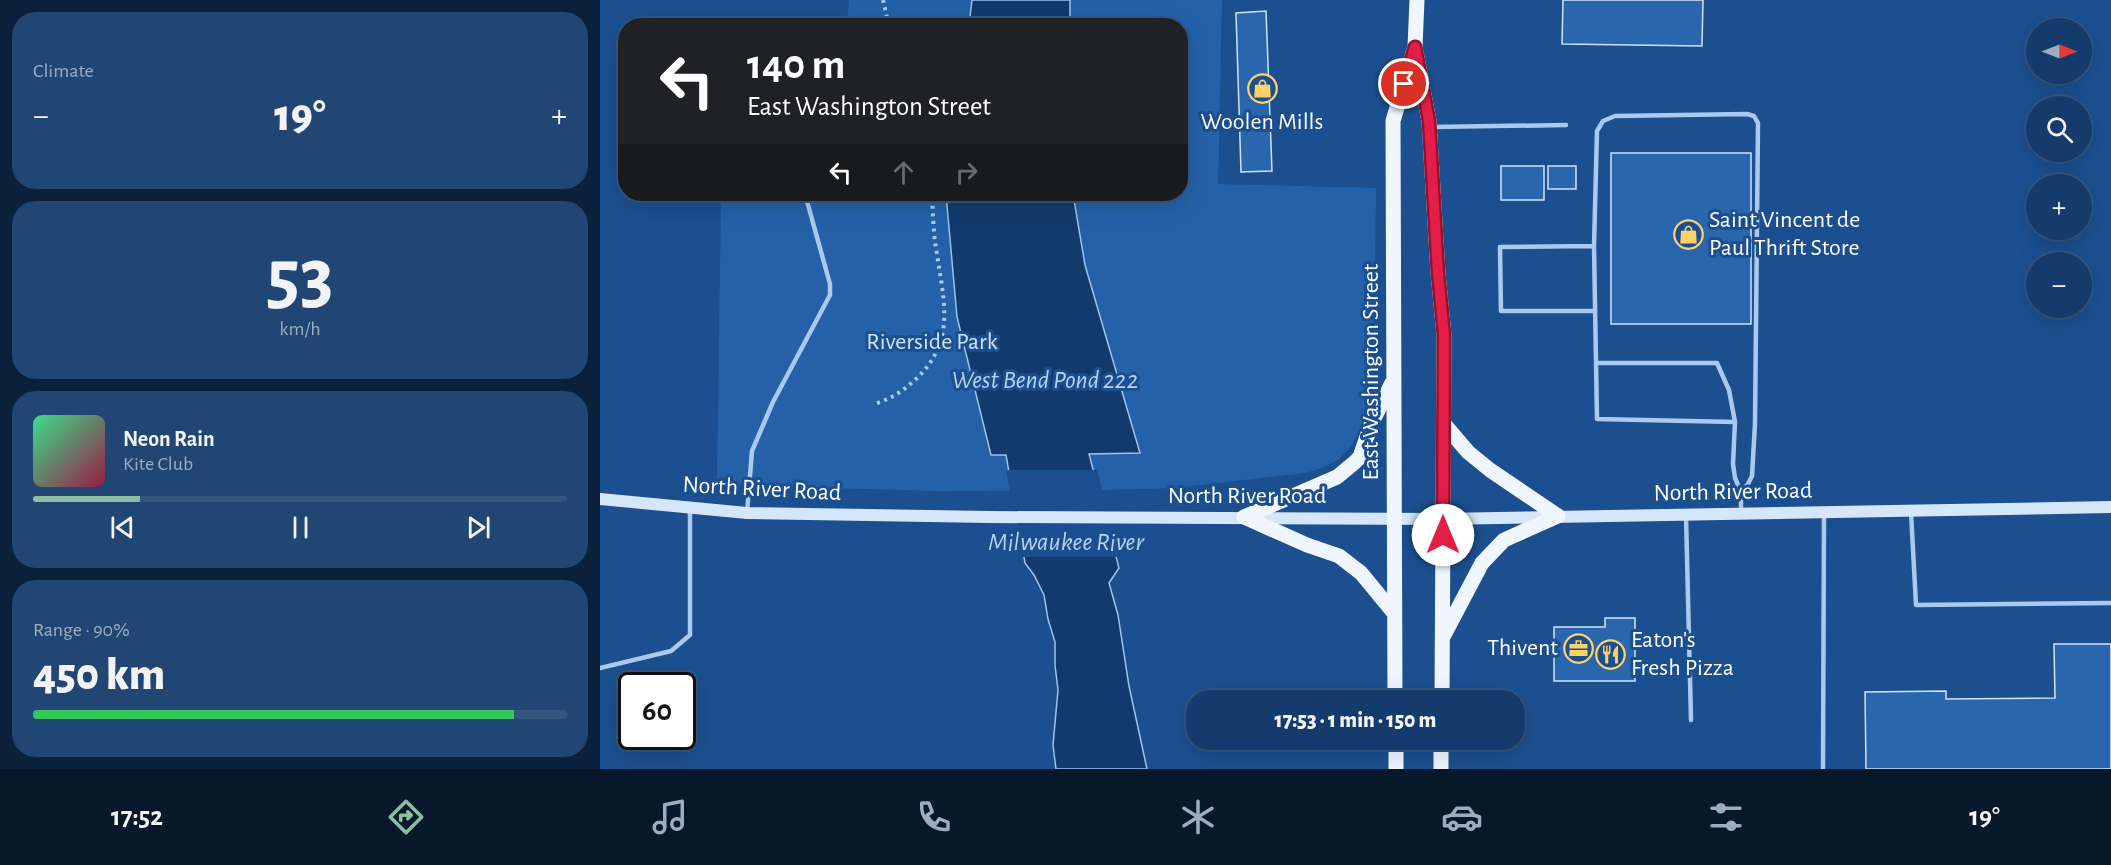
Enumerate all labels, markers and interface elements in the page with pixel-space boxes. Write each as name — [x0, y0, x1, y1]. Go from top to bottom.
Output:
north arrow — [2026, 18, 2092, 84]
map controls — [2026, 18, 2092, 318]
icon: left — [648, 42, 726, 120]
text: 140 m — [747, 44, 845, 86]
pin — [1378, 58, 1429, 109]
text: Climate — [33, 61, 94, 81]
icon: arrive — [1387, 67, 1420, 100]
shop icon: Woolen Mills — [1246, 73, 1278, 105]
text: East Washington Street — [747, 93, 991, 120]
text: 19° — [274, 94, 326, 139]
button: search — [2026, 96, 2092, 162]
text: − — [33, 100, 49, 133]
text: + — [551, 100, 567, 133]
place label: Woolen Mills — [1201, 110, 1323, 134]
icon: left — [824, 156, 857, 189]
icon: ahead — [887, 156, 920, 189]
icon: right — [950, 156, 983, 189]
button: + — [2026, 174, 2092, 240]
place label: Saint Vincent de Paul Thrift Store — [1709, 208, 1860, 260]
shop icon: Saint Vincent de Paul Thrift Store — [1672, 218, 1704, 250]
text: 53 — [266, 239, 334, 317]
button: − — [2026, 252, 2092, 318]
street label: East Washington Street — [1359, 263, 1383, 480]
text: km/h — [279, 319, 321, 339]
park label: Riverside Park — [866, 330, 998, 354]
water label: West Bend Pond 222 — [952, 367, 1138, 393]
text: Neon Rain — [123, 428, 215, 450]
text: Kite Club — [123, 454, 193, 474]
street label: North River Road — [682, 473, 842, 505]
street label: North River Road — [1653, 479, 1813, 505]
street label: North River Road — [1168, 484, 1326, 508]
position arrow — [1411, 503, 1475, 567]
icon: previous — [106, 511, 139, 544]
icon: pause — [284, 511, 317, 544]
icon: next — [462, 511, 495, 544]
water label: Milwaukee River — [988, 529, 1145, 555]
text: Range · 90% — [33, 620, 130, 640]
place label: Eaton's Fresh Pizza — [1631, 628, 1734, 680]
office icon: Thivent — [1563, 632, 1595, 664]
place label: Thivent — [1487, 636, 1558, 660]
restaurant icon: Eaton's Fresh Pizza — [1594, 638, 1626, 670]
text: 450 km — [33, 653, 165, 698]
speed limit sign: 60 — [618, 672, 696, 750]
text: 17:53 · 1 min · 150 m — [1275, 709, 1436, 731]
icon: directions — [385, 796, 427, 838]
icon: music — [649, 796, 691, 838]
icon: phone — [913, 796, 955, 838]
icon: climate — [1177, 796, 1219, 838]
icon: car — [1441, 796, 1483, 838]
icon: filters — [1705, 796, 1747, 838]
text: 17:52 — [111, 803, 163, 830]
text: 19° — [1969, 803, 2000, 830]

